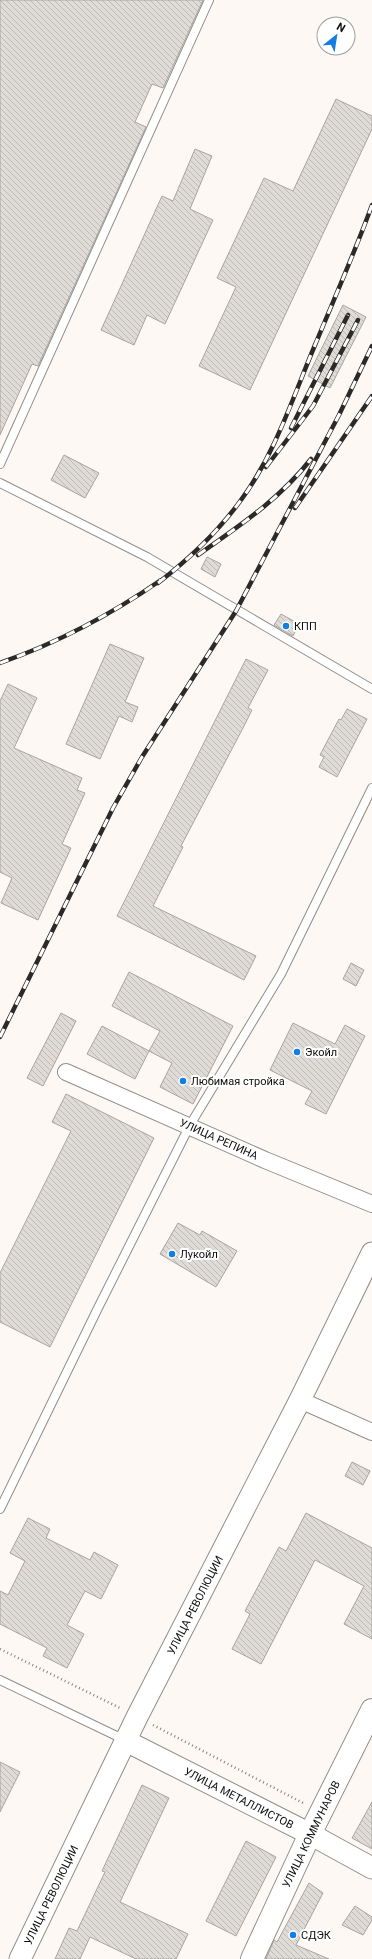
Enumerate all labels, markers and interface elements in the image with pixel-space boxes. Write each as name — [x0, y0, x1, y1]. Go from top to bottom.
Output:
north arrow — [316, 16, 356, 56]
text: N — [334, 20, 348, 35]
place label: КПП — [294, 620, 317, 633]
marker: КПП — [281, 621, 291, 631]
place label: Экойл — [305, 1046, 337, 1059]
marker: Экойл — [292, 1047, 302, 1057]
place label: Любимая стройка — [191, 1075, 285, 1088]
marker: Любимая стройка — [178, 1076, 188, 1086]
street label: УЛИЦА РЕПИНА — [178, 1116, 261, 1163]
place label: Лукойл — [180, 1248, 218, 1261]
marker: Лукойл — [167, 1249, 177, 1259]
street label: УЛИЦА РЕВОЛЮЦИИ — [165, 1554, 226, 1657]
street label: УЛИЦА МЕТАЛЛИСТОВ — [182, 1765, 296, 1832]
street label: УЛИЦА КОММУНАРОВ — [280, 1778, 343, 1890]
street label: УЛИЦА РЕВОЛЮЦИИ — [22, 1843, 81, 1947]
place label: СДЭК — [301, 1929, 332, 1942]
marker: СДЭК — [288, 1930, 298, 1940]

